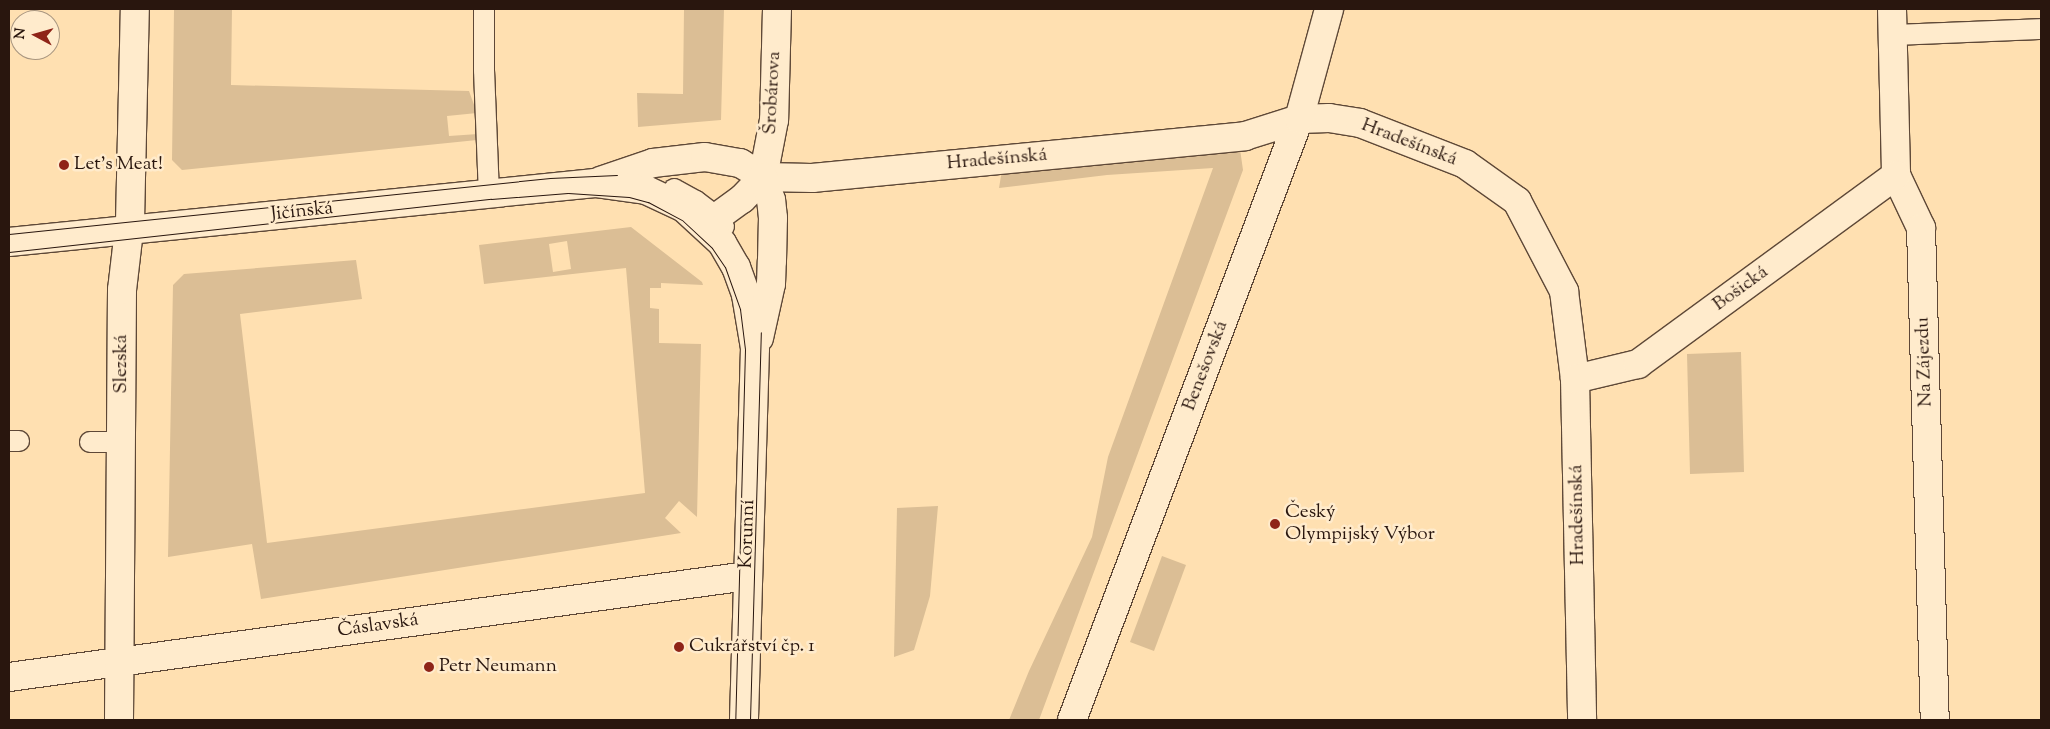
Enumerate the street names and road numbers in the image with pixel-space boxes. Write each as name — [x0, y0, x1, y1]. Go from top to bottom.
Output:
street label: Šrobárova — [759, 51, 787, 135]
street label: Hradešínská — [1358, 114, 1460, 172]
street label: Hradešínská — [946, 144, 1048, 176]
street label: Jičínská — [270, 197, 334, 227]
street label: Bošická — [1709, 261, 1773, 317]
street label: Na Zájezdu — [1912, 317, 1938, 407]
street label: Benešovská — [1178, 318, 1234, 414]
street label: Slezská — [111, 334, 133, 394]
street label: Hradešínská — [1566, 464, 1590, 566]
street label: Korunní — [735, 499, 761, 569]
street label: Čáslavská — [336, 609, 420, 643]

